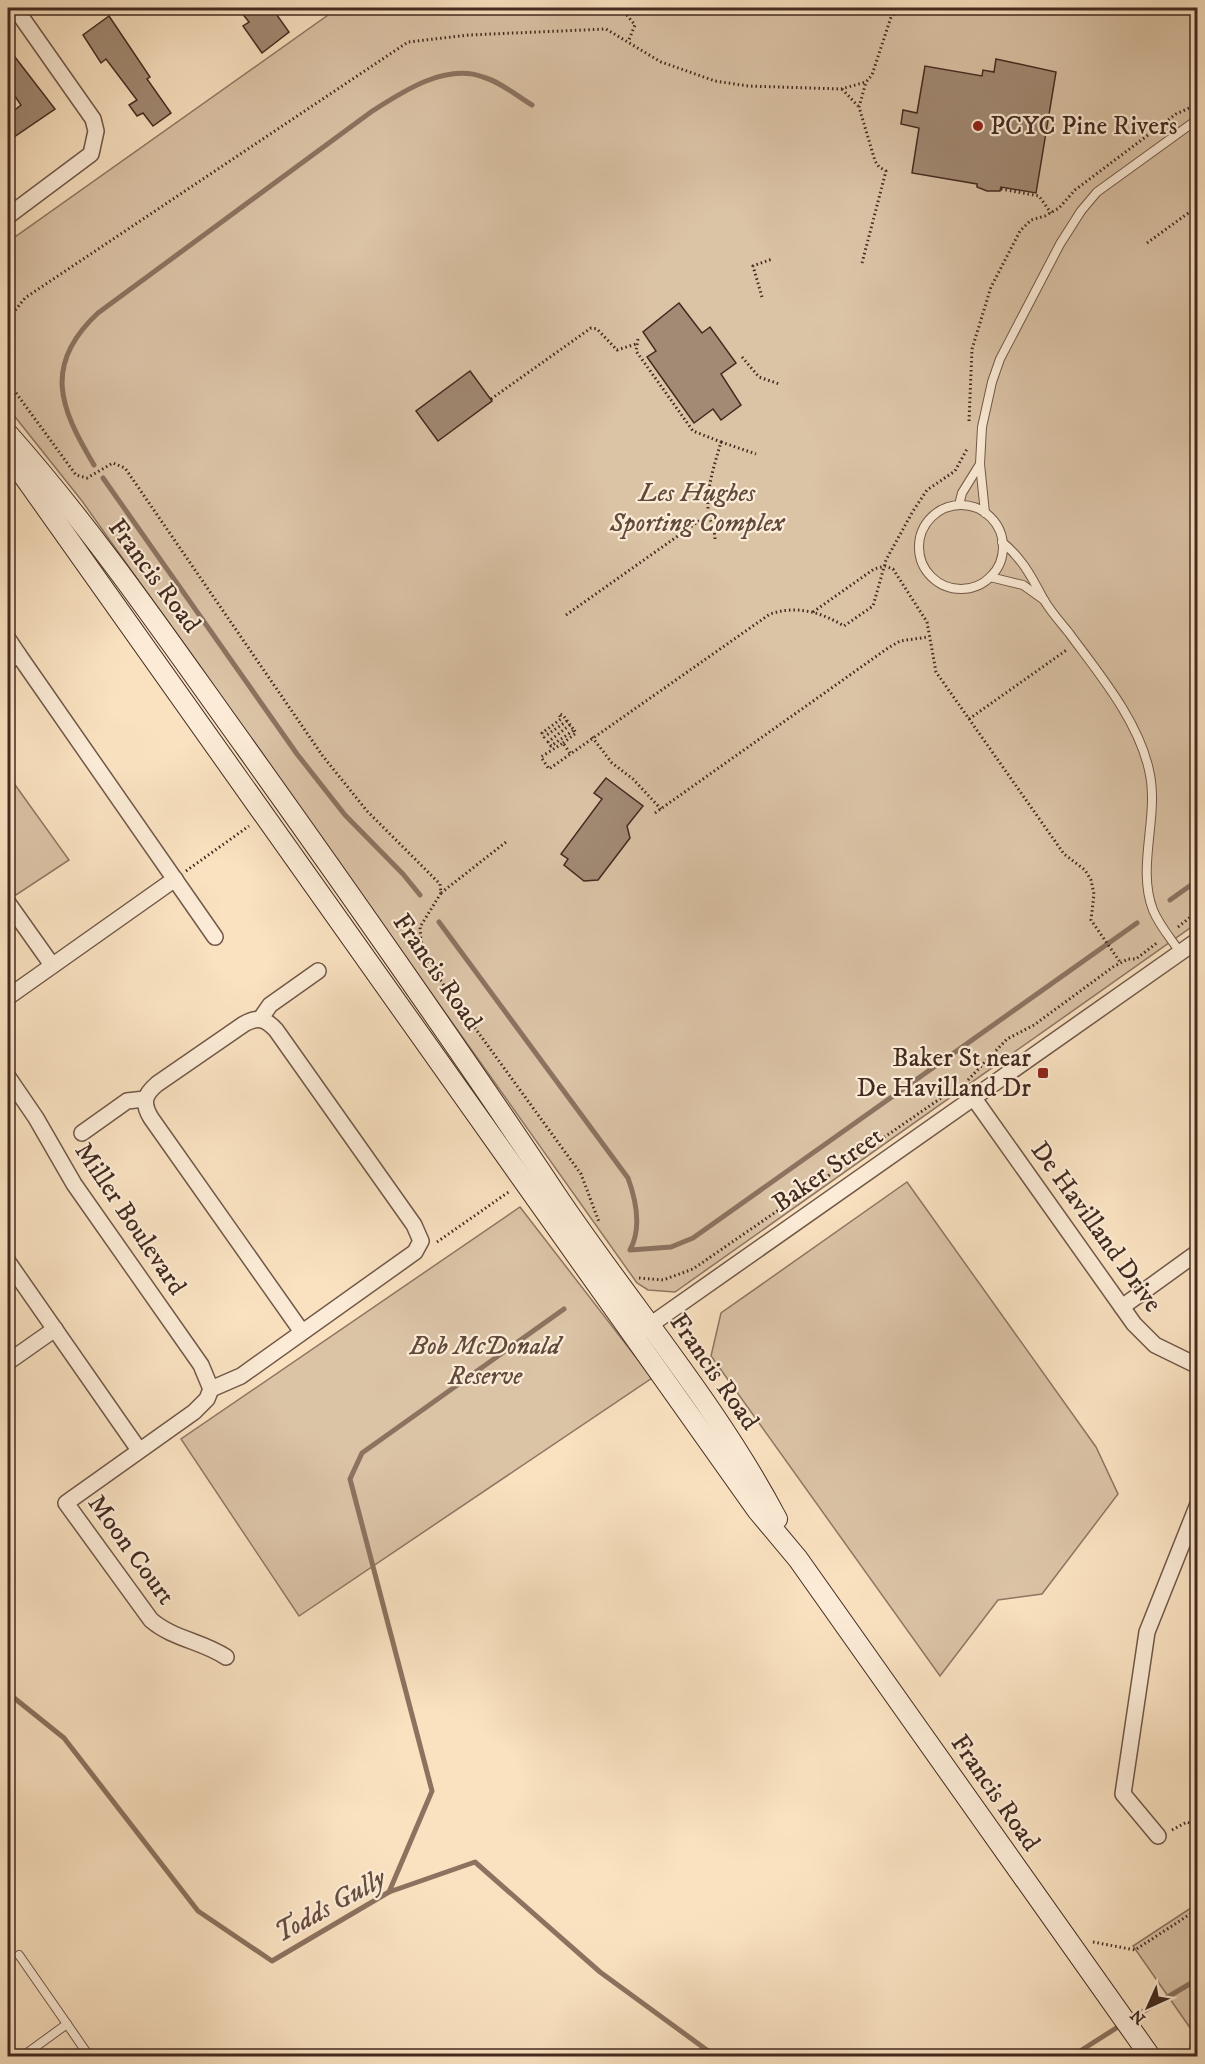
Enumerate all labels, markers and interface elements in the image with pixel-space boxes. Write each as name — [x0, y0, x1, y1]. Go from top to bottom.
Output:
place label: PCYC Pine Rivers — [990, 110, 1177, 143]
marker: PCYC Pine Rivers — [971, 119, 985, 133]
park label: Les Hughes Sporting Complex — [609, 477, 786, 540]
street label: Francis Road — [100, 512, 208, 640]
street label: Francis Road — [385, 907, 489, 1037]
place label: Baker St near De Havilland Dr — [857, 1042, 1031, 1105]
marker: Baker St near De Havilland Dr — [1036, 1066, 1050, 1080]
street label: Baker Street — [766, 1120, 890, 1220]
street label: De Havilland Drive — [1023, 1135, 1169, 1319]
street label: Miller Boulevard — [67, 1136, 193, 1302]
street label: Francis Road — [662, 1307, 766, 1437]
park label: Bob McDonald Reserve — [409, 1330, 564, 1393]
street label: Moon Court — [80, 1488, 182, 1612]
street label: Francis Road — [943, 1728, 1047, 1858]
water label: Todds Gully — [268, 1861, 393, 1950]
north arrow — [1118, 1977, 1178, 2037]
text: N — [1126, 2005, 1150, 2029]

